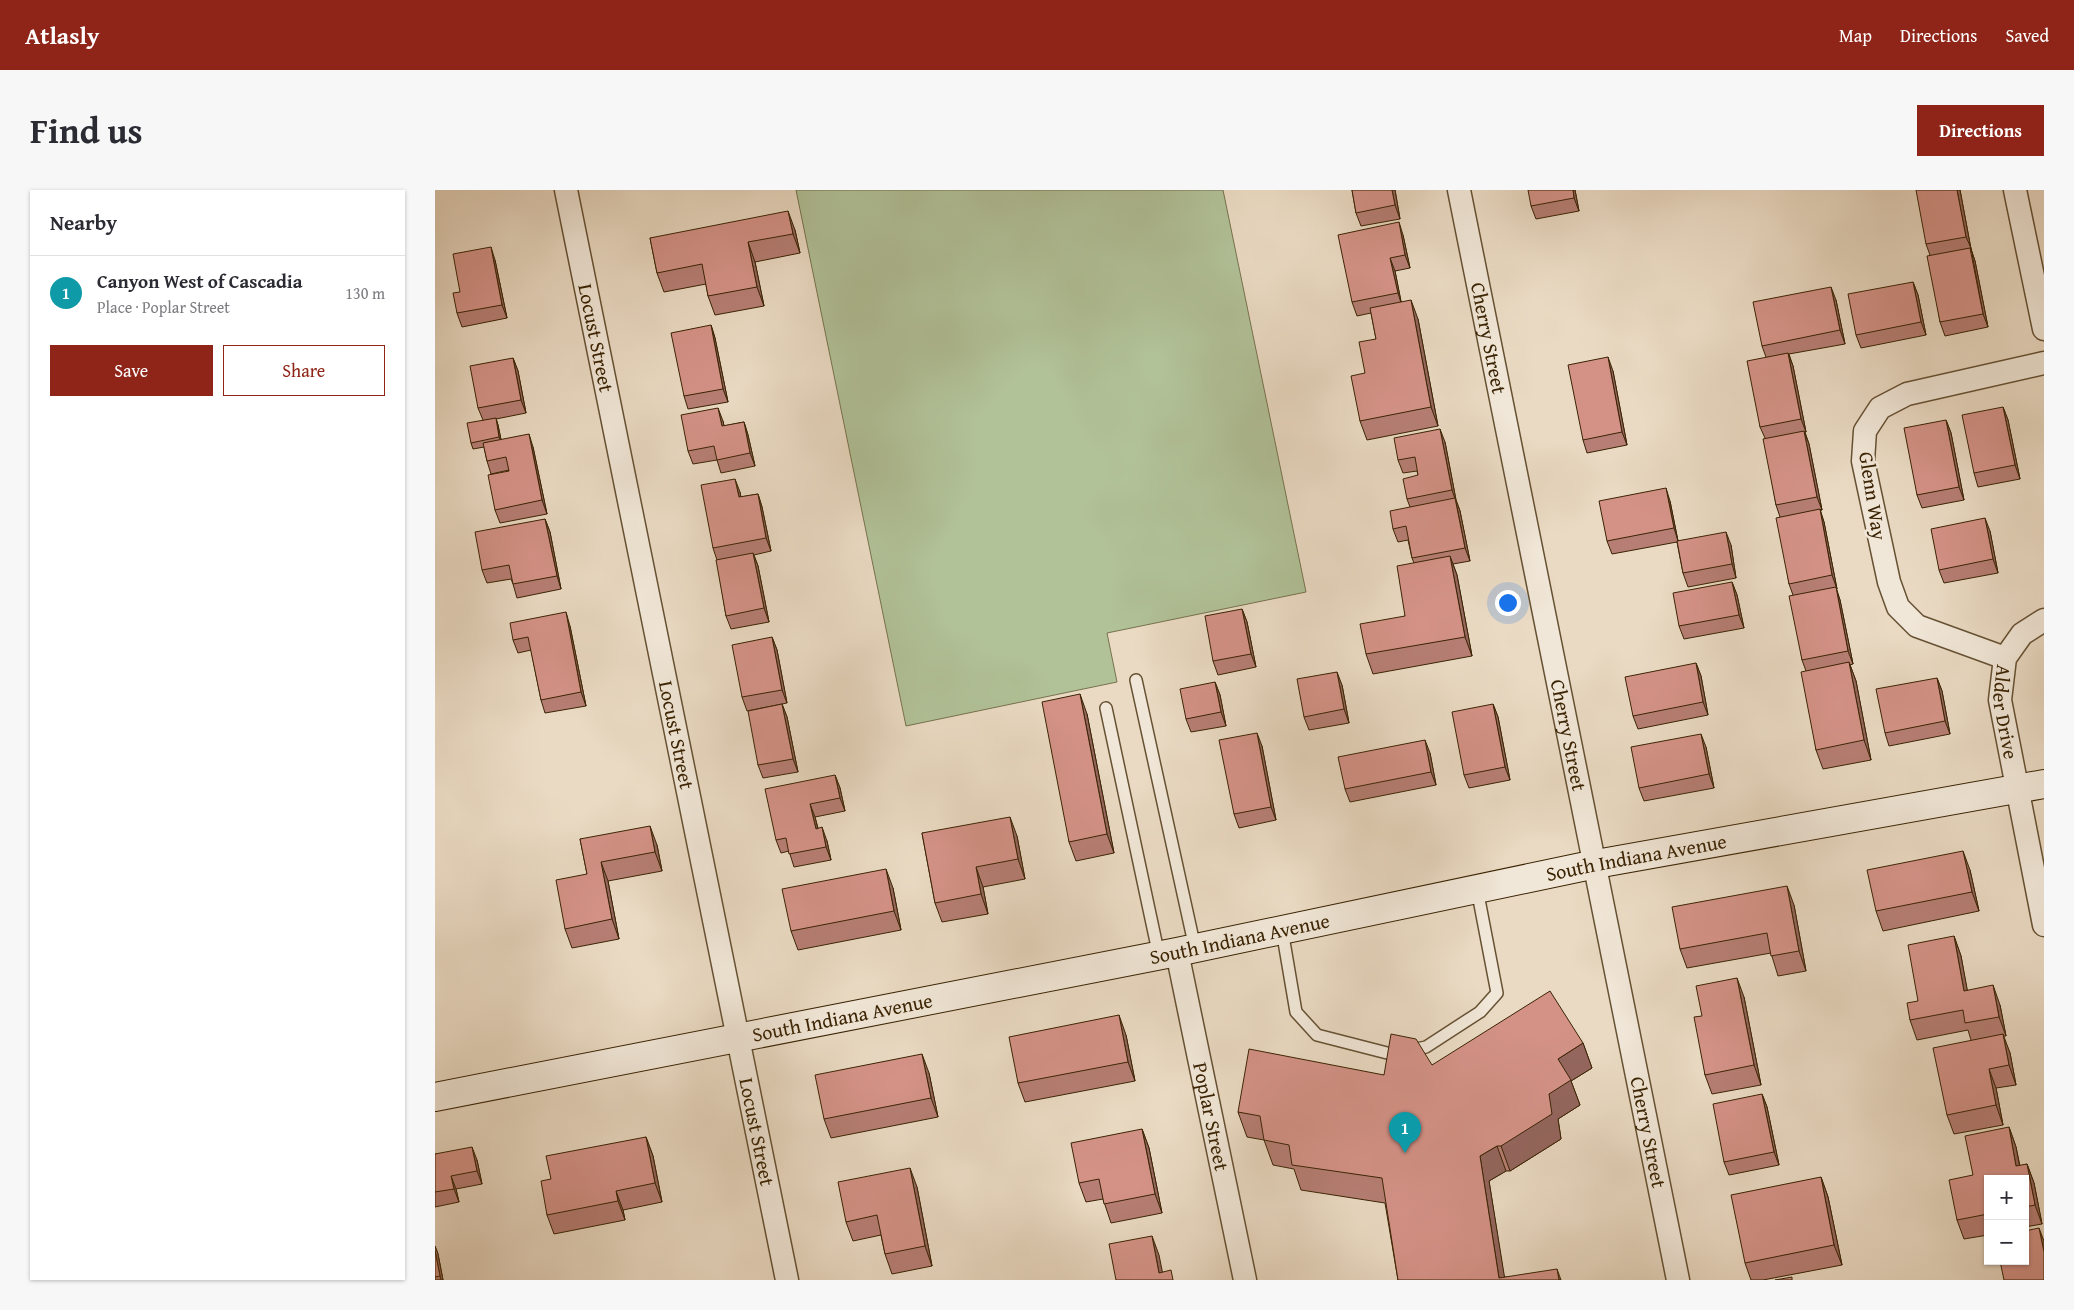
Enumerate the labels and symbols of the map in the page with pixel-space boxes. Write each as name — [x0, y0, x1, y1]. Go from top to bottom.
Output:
street label: Cherry Street — [1464, 280, 1515, 396]
street label: Locust Street — [571, 281, 622, 395]
street label: Glenn Way — [1852, 450, 1895, 542]
your location — [1495, 590, 1521, 616]
street label: Alder Drive — [1986, 663, 2026, 761]
street label: Cherry Street — [1544, 677, 1594, 793]
street label: Locust Street — [652, 678, 702, 791]
street label: South Indiana Avenue — [1543, 826, 1729, 888]
street label: South Indiana Avenue — [1147, 905, 1332, 971]
street label: South Indiana Avenue — [749, 985, 935, 1049]
street label: Poplar Street — [1186, 1060, 1237, 1173]
street label: Cherry Street — [1623, 1074, 1674, 1190]
street label: Locust Street — [732, 1075, 783, 1188]
pin: 1 — [1389, 1112, 1421, 1153]

